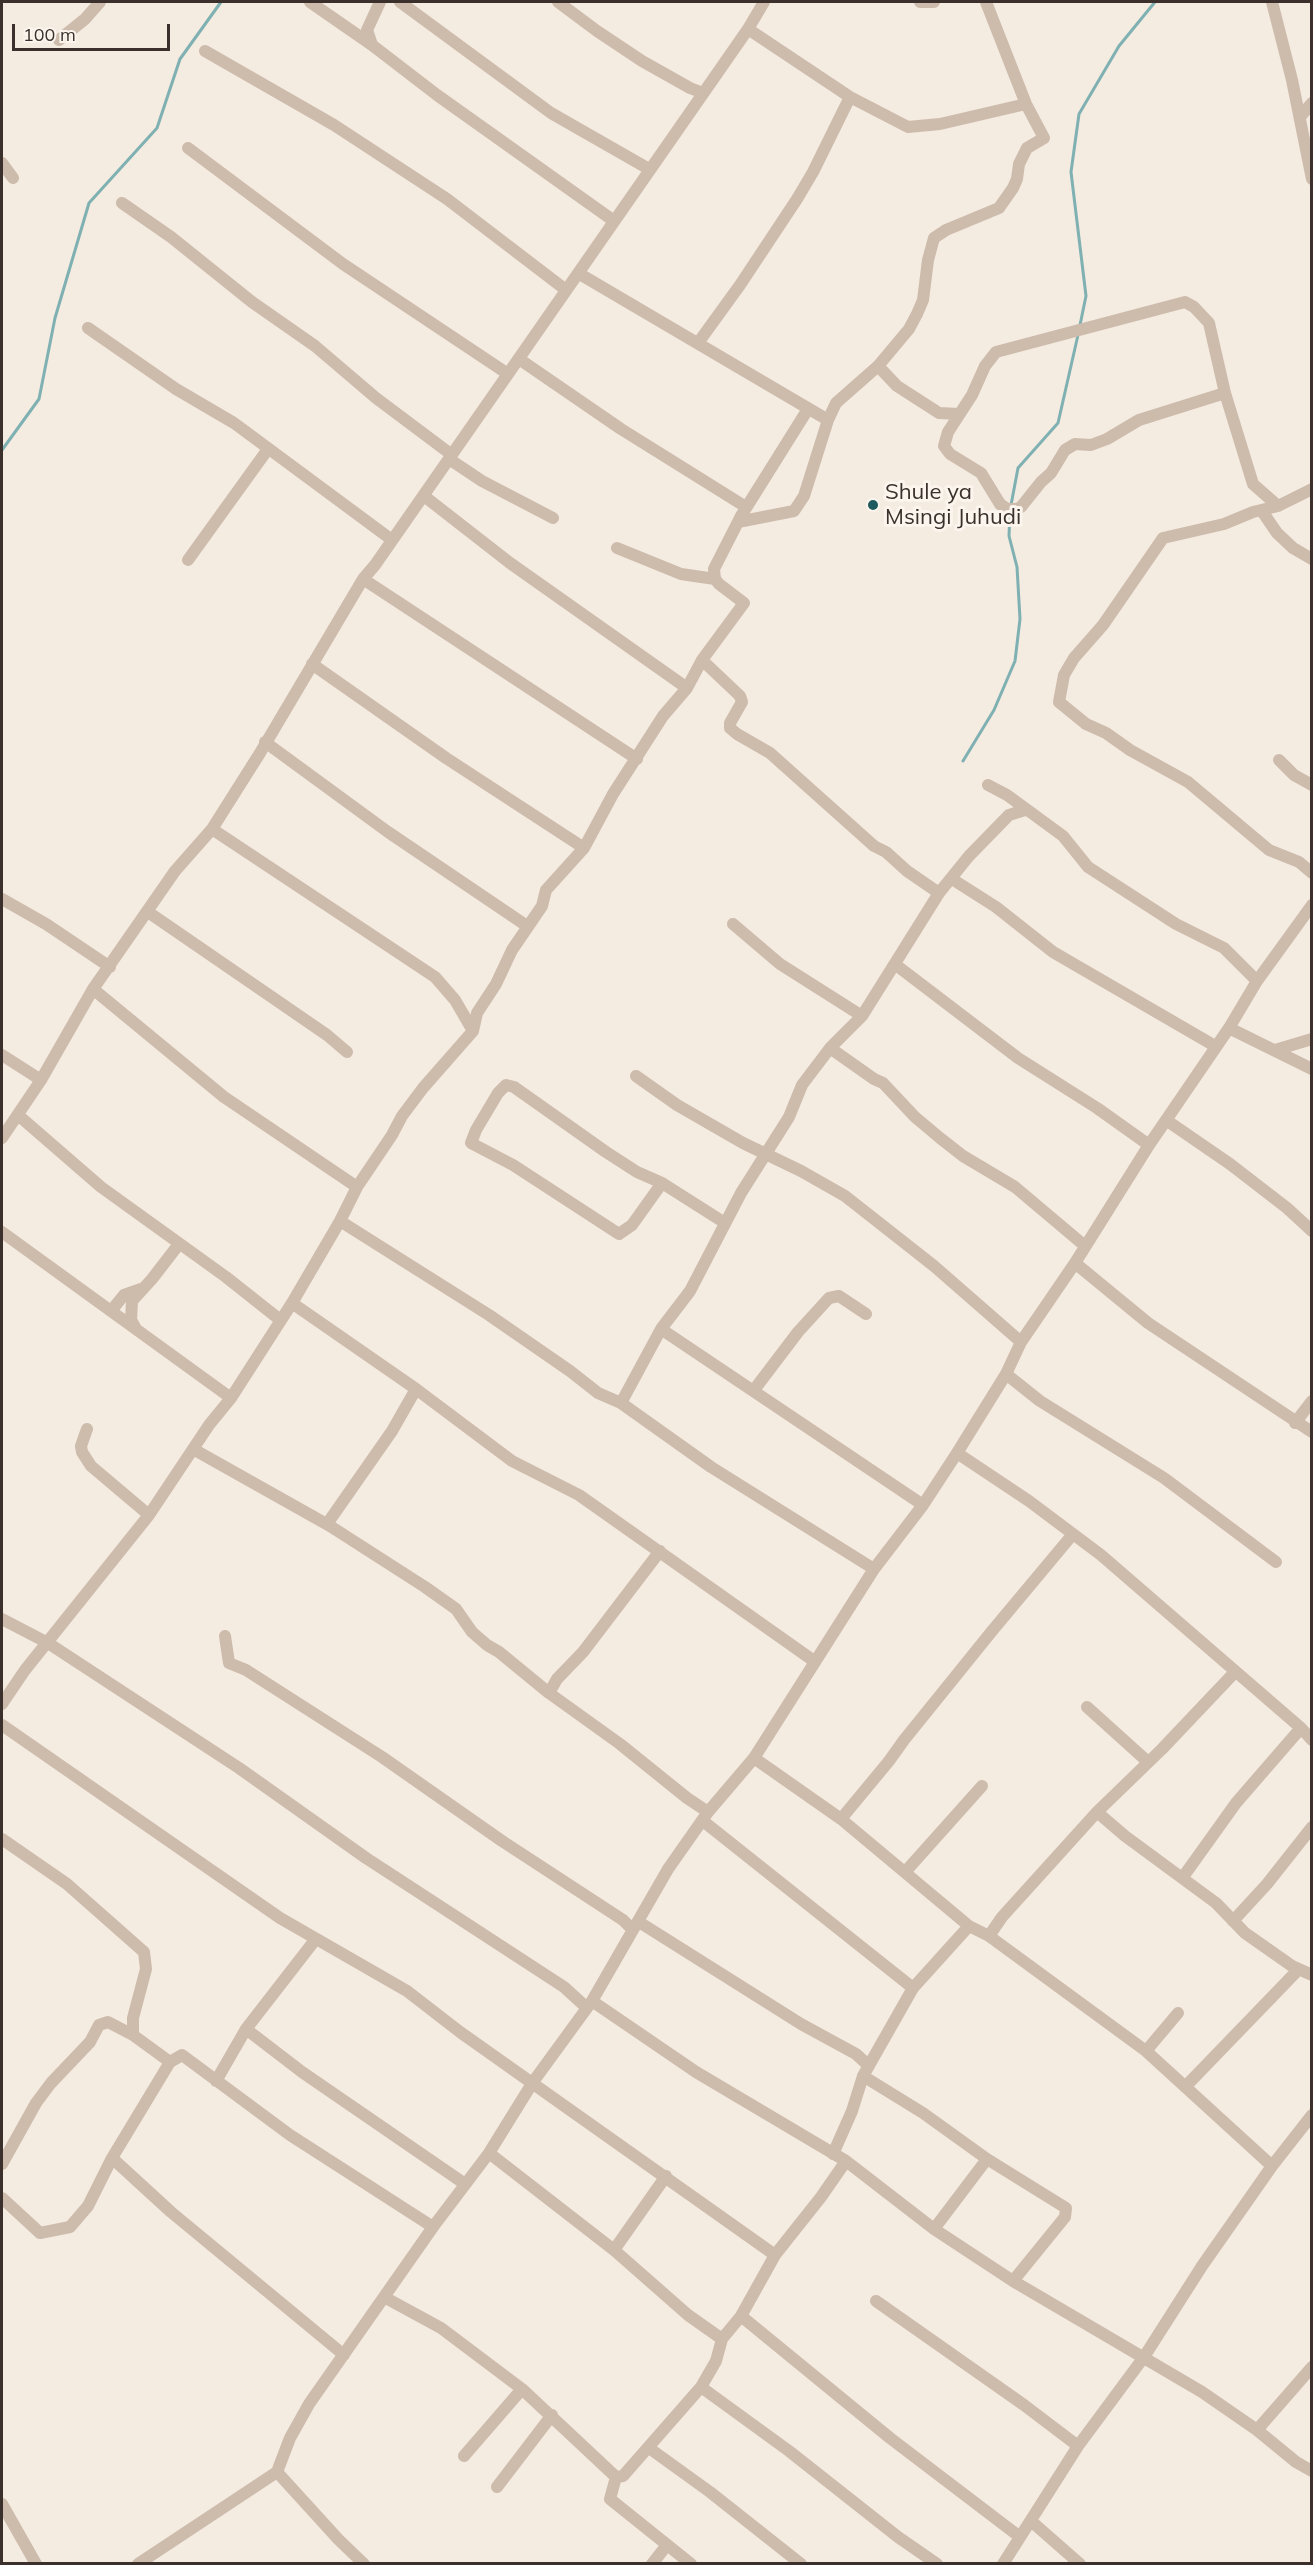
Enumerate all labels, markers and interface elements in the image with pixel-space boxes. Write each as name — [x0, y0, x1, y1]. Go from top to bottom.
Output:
scale bar — [15, 12, 172, 50]
text: 100 m — [23, 23, 76, 46]
place label: Shule ya Msingi Juhudi — [885, 479, 1021, 530]
marker: Shule ya Msingi Juhudi — [866, 498, 880, 512]

